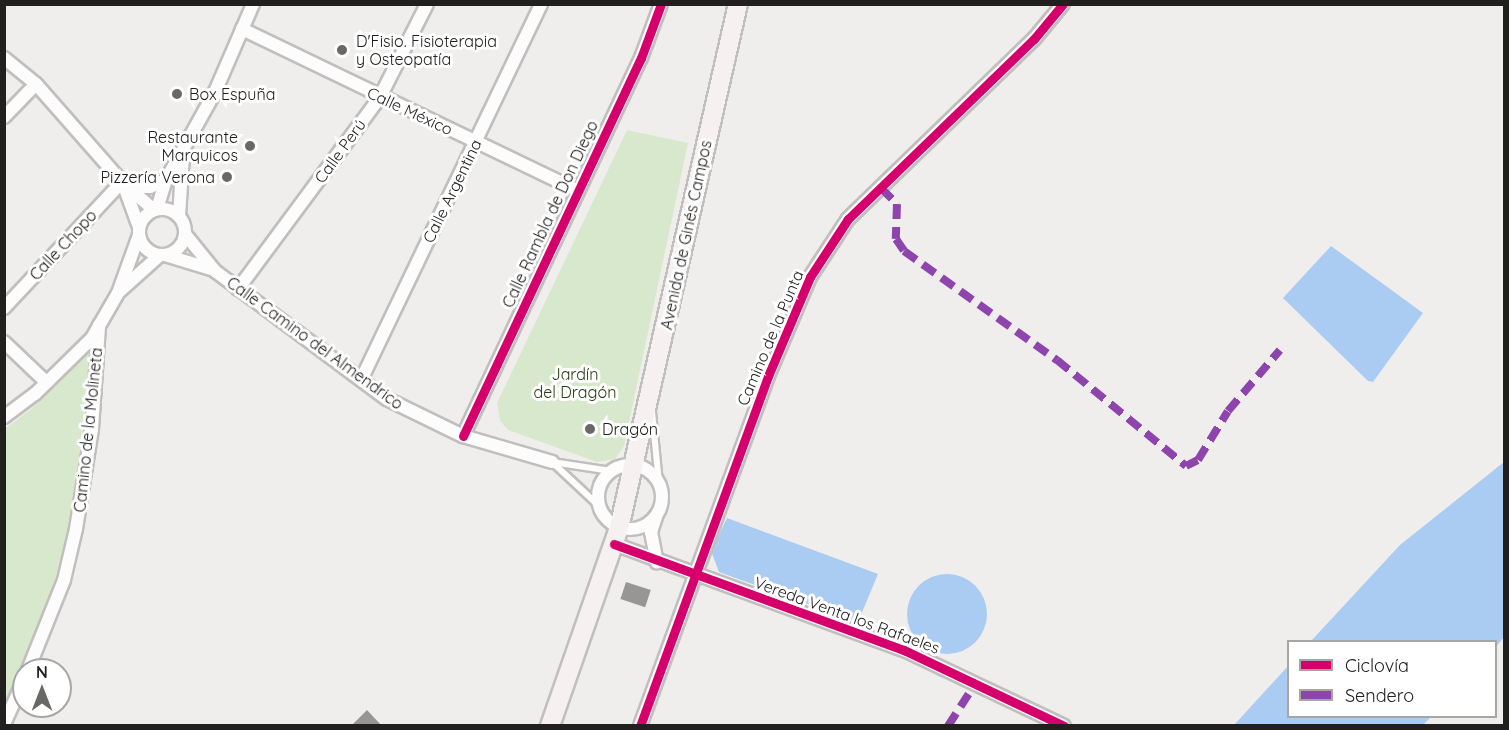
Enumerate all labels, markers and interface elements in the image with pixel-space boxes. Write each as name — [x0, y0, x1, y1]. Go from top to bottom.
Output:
place label: D'Fisio. Fisioterapia y Osteopatía — [356, 31, 497, 69]
marker: D'Fisio. Fisioterapia y Osteopatía — [333, 41, 351, 59]
street label: Calle México — [364, 83, 456, 139]
place label: Box Espuña — [189, 84, 275, 104]
marker: Box Espuña — [170, 87, 184, 101]
street label: Calle Perú — [310, 115, 370, 187]
street label: Calle Rambla de Don Diego — [498, 117, 602, 311]
place label: Restaurante Marquicos — [147, 127, 238, 165]
street label: Calle Argentina — [419, 136, 485, 246]
marker: Restaurante Marquicos — [243, 139, 257, 153]
street label: Avenida de Ginés Campos — [657, 139, 715, 331]
place label: Pizzería Verona — [100, 167, 215, 187]
marker: Pizzería Verona — [220, 170, 234, 184]
street label: Calle Chopo — [26, 206, 100, 284]
street label: Camino de la Punta — [733, 267, 807, 409]
street label: Calle Camino del Almendrico — [223, 273, 407, 413]
street label: Camino de la Molineta — [70, 347, 106, 513]
park label: Jardín del Dragón — [534, 364, 616, 402]
place label: Dragón — [602, 419, 658, 439]
marker: Dragón — [583, 422, 597, 436]
street label: Vereda Venta los Rafaeles — [752, 572, 942, 658]
legend — [1287, 640, 1497, 718]
text: Ciclovía — [1345, 654, 1409, 677]
north arrow — [12, 658, 72, 718]
text: N — [36, 662, 48, 682]
text: Sendero — [1345, 684, 1414, 707]

